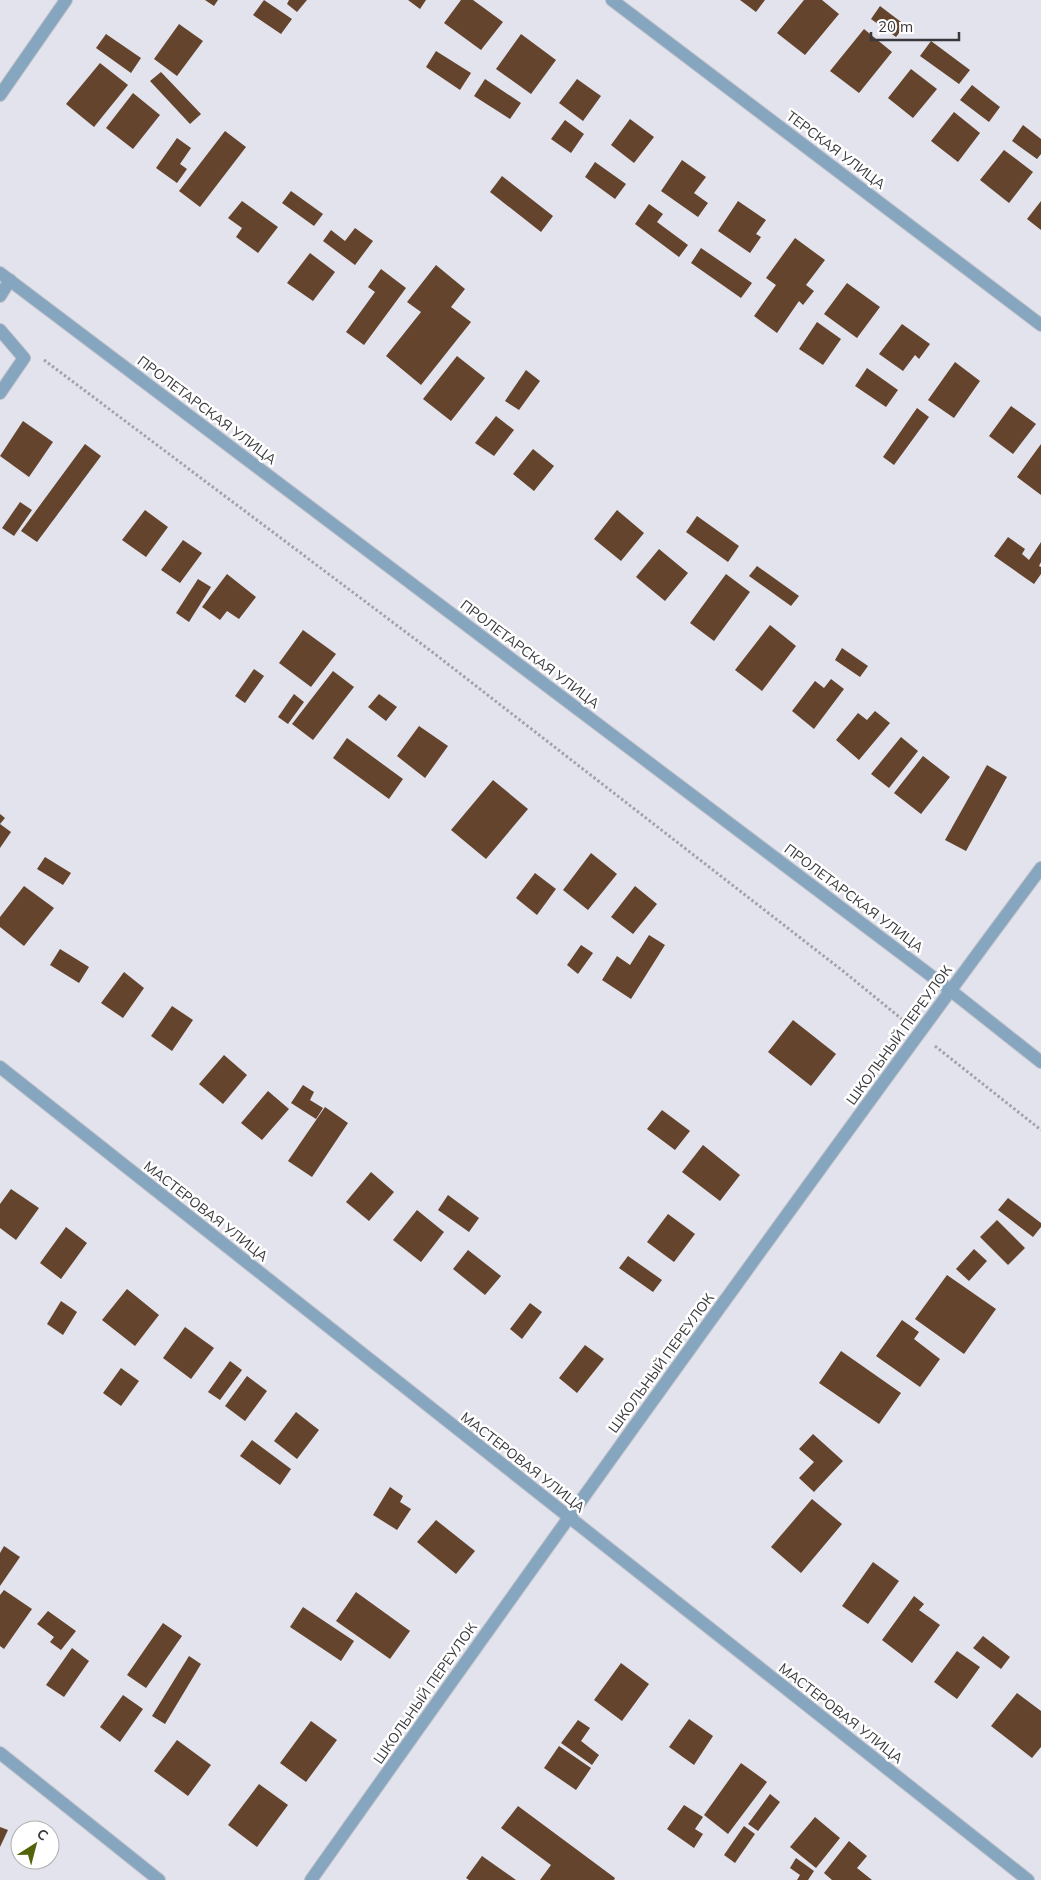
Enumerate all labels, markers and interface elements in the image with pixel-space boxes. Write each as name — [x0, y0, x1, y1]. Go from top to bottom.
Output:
scale bar — [871, 10, 958, 42]
text: 20 m — [878, 17, 913, 36]
street label: ТЕРСКАЯ УЛИЦА — [783, 107, 890, 194]
street label: ПРОЛЕТАРСКАЯ УЛИЦА — [134, 352, 281, 469]
street label: ПРОЛЕТАРСКАЯ УЛИЦА — [457, 596, 604, 713]
street label: ПРОЛЕТАРСКАЯ УЛИЦА — [781, 840, 928, 957]
street label: ШКОЛЬНЫЙ ПЕРЕУЛОК — [842, 961, 956, 1108]
street label: МАСТЕРОВАЯ УЛИЦА — [140, 1157, 272, 1266]
street label: ШКОЛЬНЫЙ ПЕРЕУЛОК — [604, 1289, 718, 1436]
street label: МАСТЕРОВАЯ УЛИЦА — [457, 1408, 589, 1517]
street label: ШКОЛЬНЫЙ ПЕРЕУЛОК — [369, 1618, 481, 1767]
street label: МАСТЕРОВАЯ УЛИЦА — [775, 1659, 907, 1768]
north arrow — [10, 1820, 60, 1870]
text: С — [33, 1824, 52, 1845]

